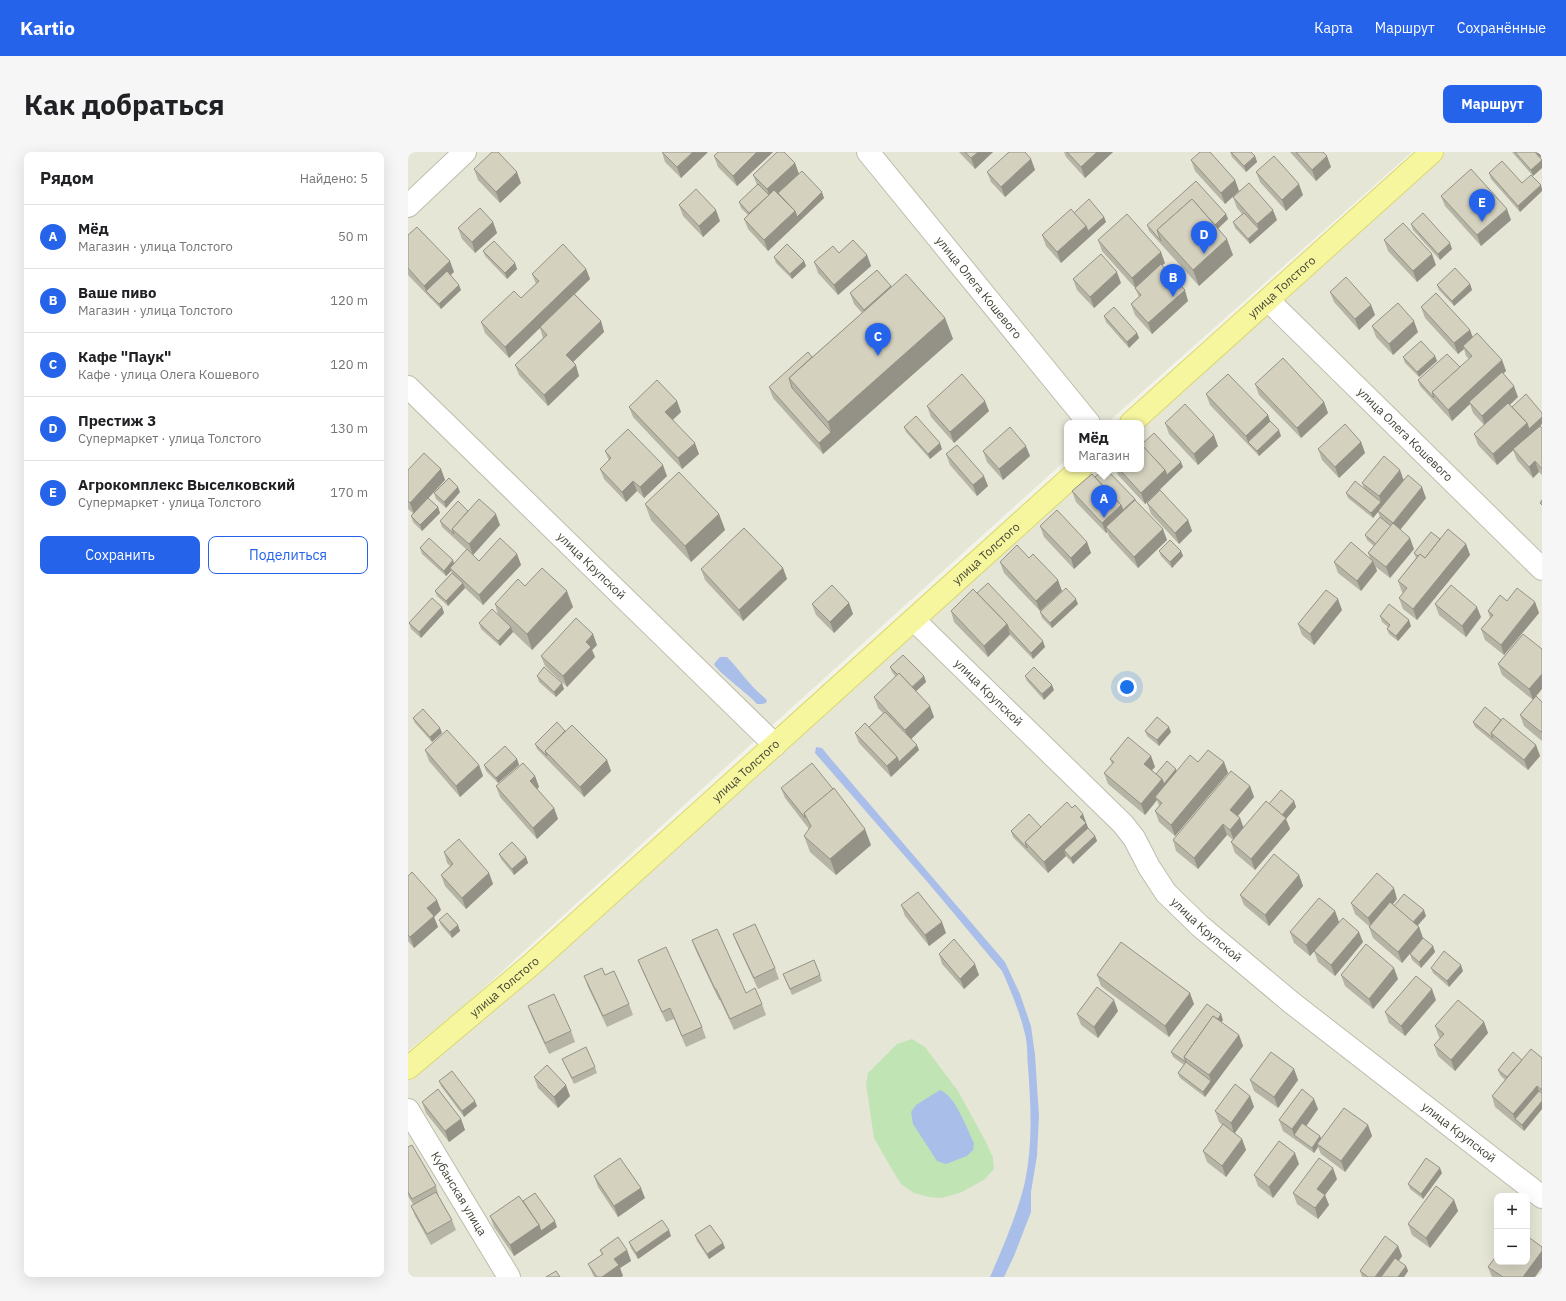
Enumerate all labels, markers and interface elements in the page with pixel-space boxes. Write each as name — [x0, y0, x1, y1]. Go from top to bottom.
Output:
text: Kartio — [20, 16, 75, 40]
text: Карта — [1314, 19, 1353, 37]
text: Маршрут — [1375, 19, 1435, 37]
text: Сохранённые — [1457, 19, 1546, 37]
button: Маршрут — [1443, 85, 1542, 123]
text: Как добраться — [24, 86, 225, 123]
text: Рядом — [40, 167, 94, 189]
text: Найдено: 5 — [300, 170, 368, 187]
pin: E — [1469, 189, 1495, 222]
text: Мёд — [78, 219, 109, 238]
pin: D — [1191, 221, 1217, 254]
text: A — [49, 228, 57, 245]
text: 50 m — [338, 228, 368, 245]
street label: улица Олега Кошевого — [933, 233, 1025, 342]
text: Магазин · улица Толстого — [78, 238, 233, 255]
street label: улица Толстого — [1245, 252, 1319, 321]
pin: B — [1160, 264, 1186, 297]
text: Ваше пиво — [78, 283, 156, 302]
text: B — [49, 292, 57, 309]
text: 120 m — [330, 292, 368, 309]
text: Магазин · улица Толстого — [78, 302, 233, 319]
pin: C — [865, 323, 891, 356]
text: Кафе "Паук" — [78, 347, 171, 366]
text: C — [49, 356, 57, 373]
text: 120 m — [330, 356, 368, 373]
text: Кафе · улица Олега Кошевого — [78, 366, 259, 383]
street label: улица Олега Кошевого — [1354, 384, 1456, 484]
text: Престиж 3 — [78, 411, 156, 430]
text: D — [48, 420, 58, 437]
text: 130 m — [330, 420, 368, 437]
popup — [1064, 420, 1144, 472]
text: Мёд — [1078, 428, 1109, 447]
text: Супермаркет · улица Толстого — [78, 430, 261, 447]
text: Магазин — [1078, 447, 1130, 464]
text: Агрокомплекс Выселковский — [78, 475, 295, 494]
text: E — [49, 484, 57, 501]
text: 170 m — [330, 484, 368, 501]
pin: A — [1091, 485, 1117, 518]
text: Супермаркет · улица Толстого — [78, 494, 261, 511]
street label: улица Толстого — [949, 519, 1023, 588]
street label: улица Крупской — [554, 529, 629, 602]
button: Сохранить — [40, 536, 200, 574]
button: Поделиться — [208, 536, 368, 574]
street label: улица Крупской — [951, 655, 1026, 729]
your location — [1117, 677, 1137, 697]
street label: улица Толстого — [709, 736, 783, 805]
street label: улица Крупской — [1168, 894, 1245, 965]
street label: улица Толстого — [467, 953, 542, 1020]
street label: улица Крупской — [1419, 1098, 1499, 1166]
street label: Кубанская улица — [428, 1149, 491, 1239]
map controls — [1494, 1193, 1530, 1265]
button: + — [1494, 1193, 1530, 1229]
button: − — [1494, 1229, 1530, 1265]

